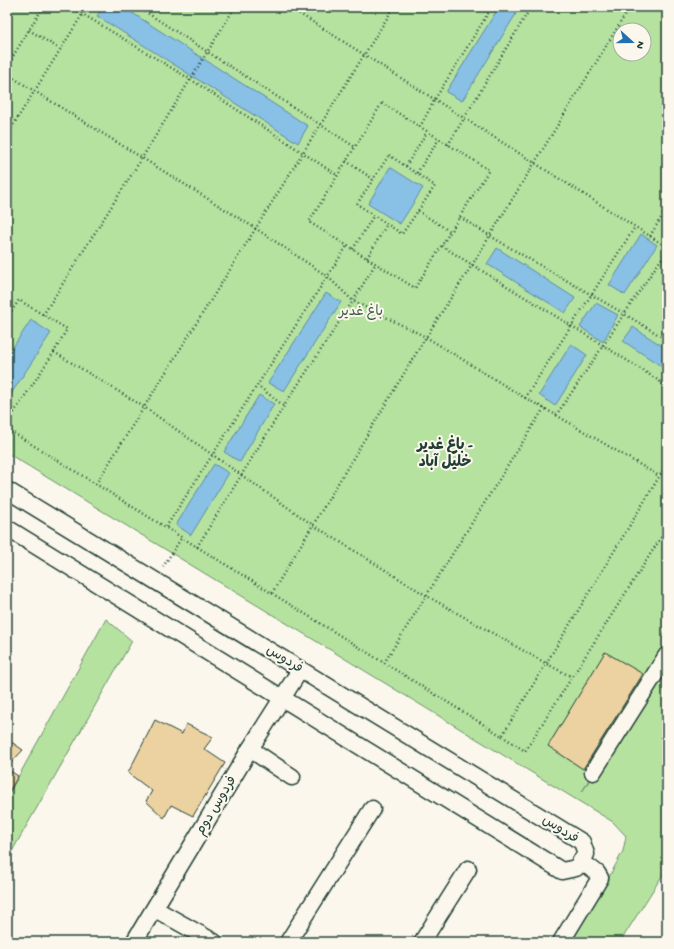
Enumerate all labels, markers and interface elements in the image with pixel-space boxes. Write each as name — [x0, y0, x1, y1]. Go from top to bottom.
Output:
north arrow — [612, 22, 652, 62]
text: N — [633, 39, 646, 50]
park label: باغ غدیر — [338, 303, 383, 321]
district label: باغ غدیر - خلیل آباد — [415, 435, 473, 472]
street label: فردوس — [262, 642, 306, 678]
street label: فردوس دوم — [193, 773, 241, 839]
street label: فردوس — [539, 812, 581, 848]

